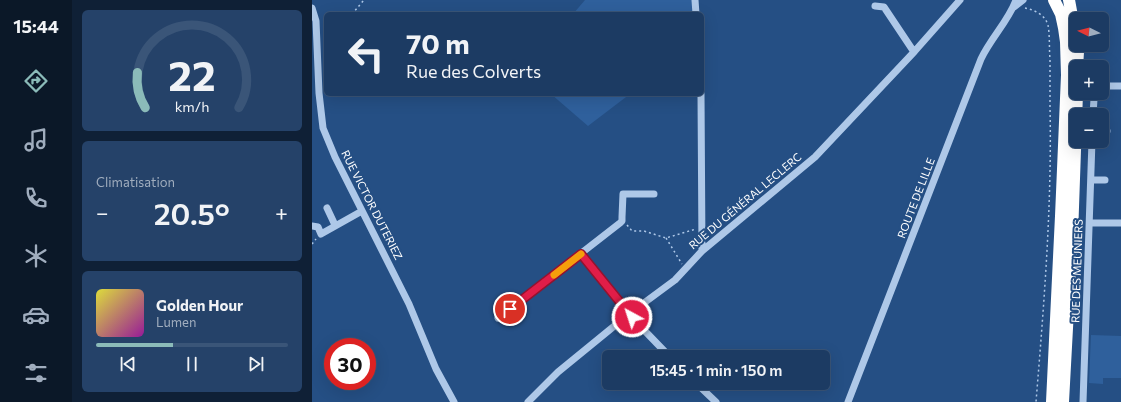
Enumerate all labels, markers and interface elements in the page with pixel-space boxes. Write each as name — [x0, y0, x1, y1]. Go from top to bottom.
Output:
north arrow — [1069, 12, 1109, 52]
map controls — [1069, 12, 1109, 148]
text: 15:44 — [13, 15, 59, 37]
text: 70 m — [406, 26, 470, 60]
icon: left — [340, 28, 392, 80]
text: 22 — [168, 49, 216, 100]
text: Rue des Colverts — [406, 60, 541, 82]
button: + — [1069, 60, 1109, 100]
icon: directions — [22, 67, 50, 95]
text: km/h — [175, 97, 209, 115]
button: − — [1069, 108, 1109, 148]
icon: music — [22, 126, 50, 154]
street label: RUE VICTOR DUTERIEZ — [339, 148, 406, 262]
street label: RUE DU GÉNÉRAL LECLERC — [685, 149, 804, 251]
street label: ROUTE DE LILLE — [894, 156, 937, 240]
text: Climatisation — [96, 174, 175, 190]
icon: phone — [22, 184, 50, 212]
text: 20.5° — [154, 194, 230, 231]
text: − — [96, 199, 109, 226]
text: + — [275, 199, 288, 226]
street label: RUE DES MEUNIERS — [1068, 219, 1085, 323]
icon: climate — [22, 242, 50, 270]
pin — [493, 292, 527, 326]
text: Golden Hour — [156, 296, 243, 314]
position arrow — [611, 296, 653, 338]
icon: arrive — [499, 298, 521, 320]
icon: car — [22, 301, 50, 329]
text: Lumen — [156, 314, 196, 330]
speed limit sign: 30 — [324, 338, 376, 390]
icon: previous — [117, 353, 139, 375]
icon: pause — [181, 353, 203, 375]
icon: next — [245, 353, 267, 375]
icon: filters — [22, 359, 50, 387]
text: 15:45 · 1 min · 150 m — [650, 361, 782, 379]

